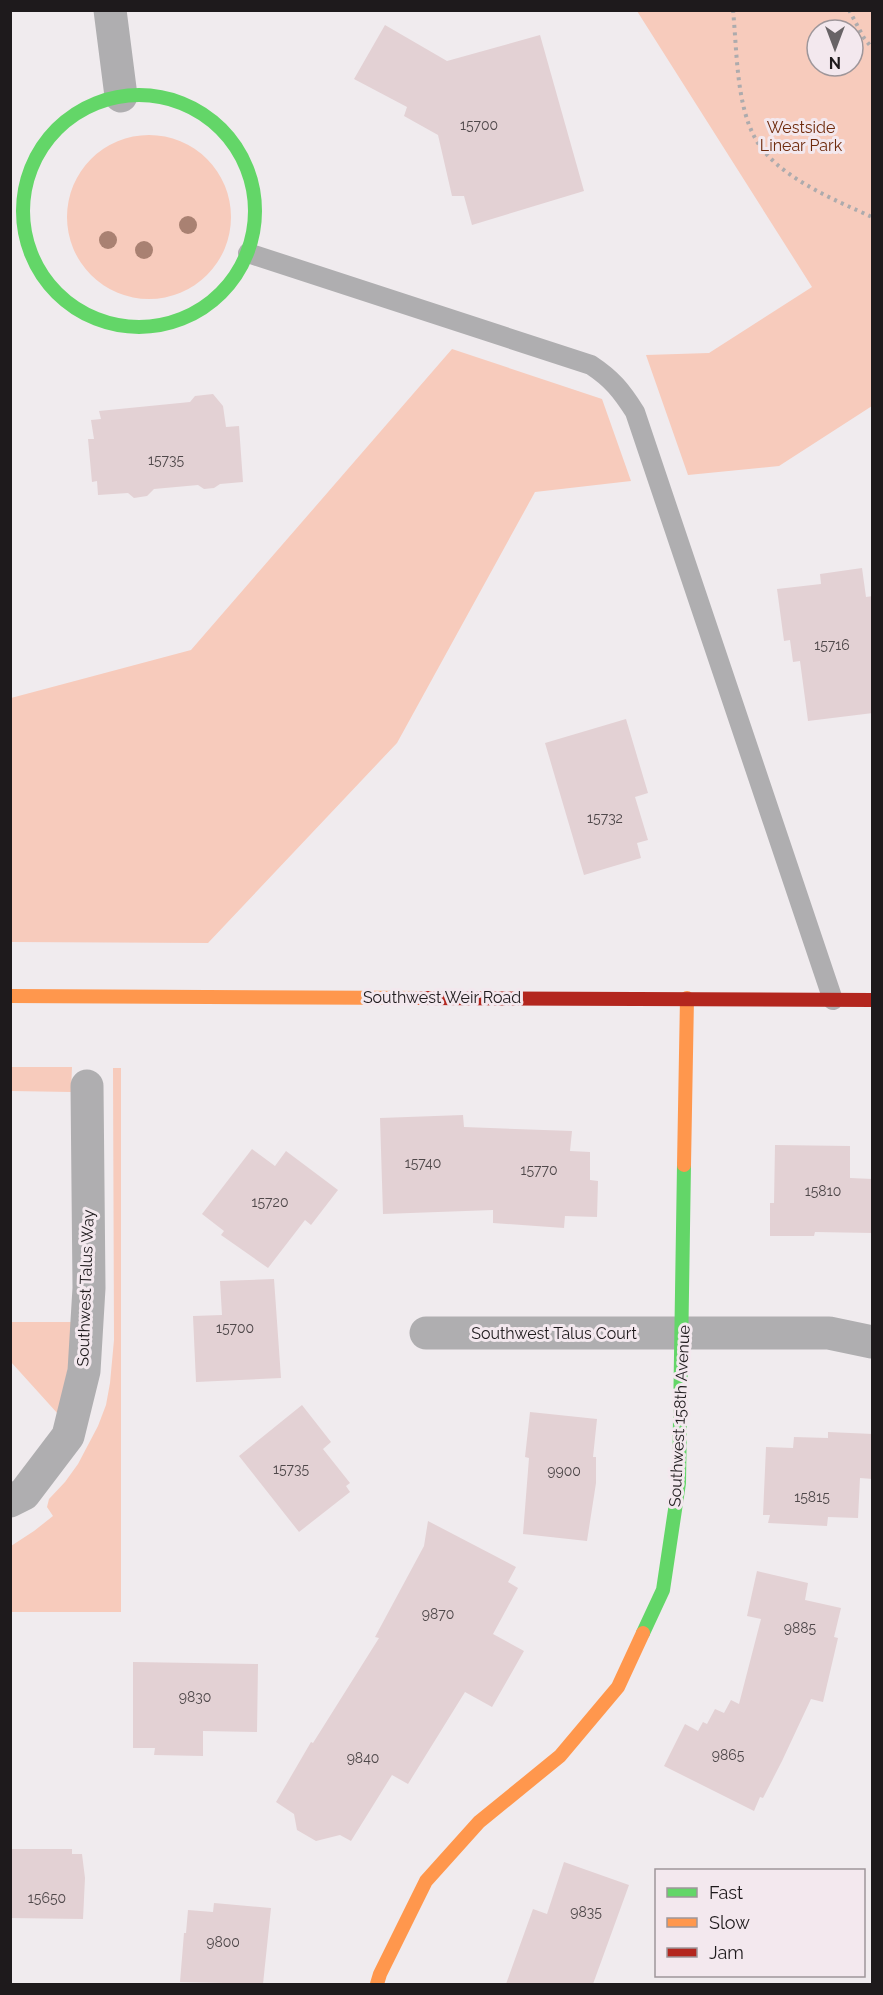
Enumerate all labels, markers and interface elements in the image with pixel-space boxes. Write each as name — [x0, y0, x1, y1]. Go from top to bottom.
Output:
north arrow — [805, 18, 865, 78]
text: N — [829, 53, 841, 72]
house number: 15700 — [460, 117, 498, 133]
park label: Westside Linear Park — [760, 118, 843, 155]
house number: 15735 — [148, 452, 184, 468]
house number: 15716 — [814, 637, 850, 653]
house number: 15732 — [587, 810, 623, 826]
street label: Southwest Weir Road — [363, 988, 521, 1007]
house number: 15740 — [405, 1155, 441, 1171]
house number: 15770 — [520, 1162, 558, 1178]
house number: 15810 — [805, 1183, 841, 1199]
house number: 15720 — [252, 1194, 288, 1210]
street label: Southwest Talus Way — [73, 1209, 98, 1367]
house number: 15700 — [216, 1320, 254, 1336]
street label: Southwest Talus Court — [471, 1324, 637, 1343]
street label: Southwest 158th Avenue — [665, 1325, 694, 1507]
house number: 15735 — [273, 1461, 309, 1477]
house number: 9900 — [547, 1463, 581, 1479]
house number: 15815 — [794, 1489, 830, 1505]
house number: 9870 — [422, 1606, 454, 1622]
house number: 9885 — [784, 1620, 817, 1636]
house number: 9830 — [179, 1689, 211, 1705]
house number: 9865 — [712, 1747, 745, 1763]
house number: 9840 — [347, 1750, 379, 1766]
legend — [655, 1869, 865, 1977]
text: Fast — [709, 1882, 743, 1903]
house number: 15650 — [28, 1890, 66, 1906]
house number: 9835 — [570, 1904, 602, 1920]
text: Slow — [709, 1912, 750, 1933]
house number: 9800 — [206, 1934, 240, 1950]
text: Jam — [709, 1942, 744, 1963]

